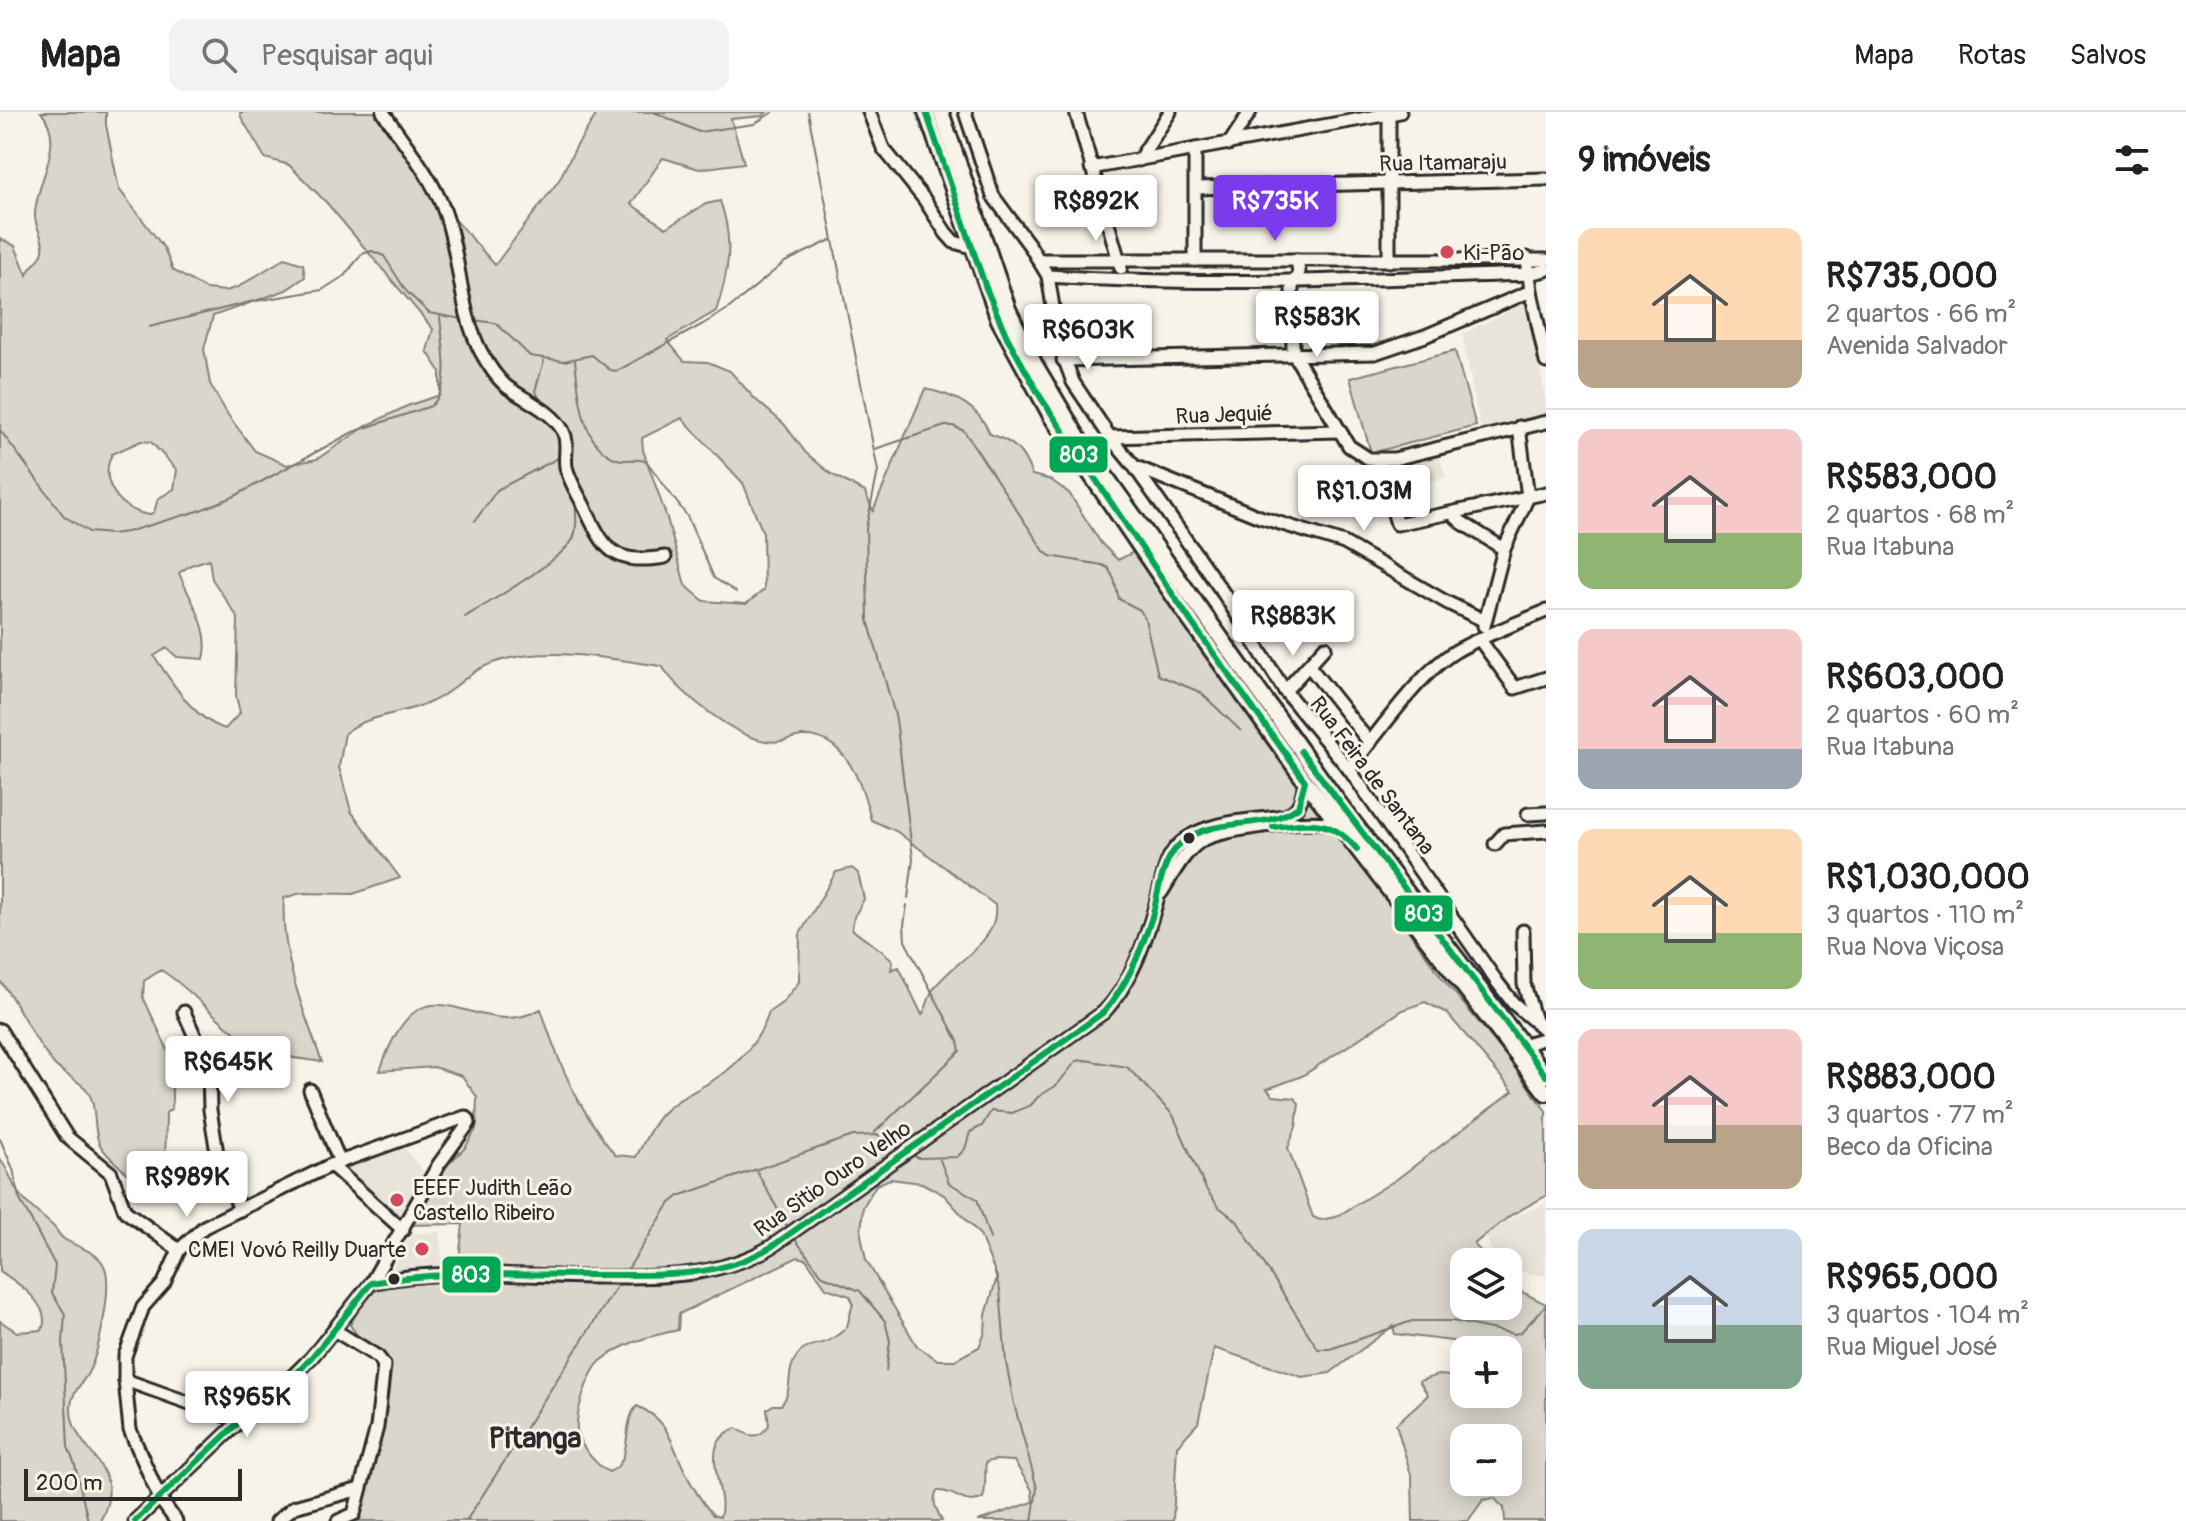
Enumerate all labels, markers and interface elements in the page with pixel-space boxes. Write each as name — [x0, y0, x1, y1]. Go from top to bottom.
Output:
search box — [169, 19, 729, 91]
text: Mapa — [40, 31, 121, 79]
icon: search — [197, 33, 241, 77]
text: Pesquisar aqui — [261, 37, 433, 74]
text: Mapa — [1854, 38, 1914, 73]
text: Rotas — [1958, 38, 2026, 73]
text: Salvos — [2070, 38, 2146, 73]
icon: filters — [2110, 138, 2154, 182]
text: 9 imóveis — [1578, 139, 1710, 182]
street label: Rua Itamaraju — [1379, 148, 1507, 178]
pin: R$892K — [1031, 175, 1161, 243]
pin: R$735K — [1210, 175, 1340, 243]
text: R$892K — [1053, 185, 1139, 217]
text: R$735K — [1231, 185, 1319, 217]
place label: Ki-Pão — [1463, 239, 1525, 267]
marker: Ki-Pão — [1438, 243, 1456, 261]
text: R$735,000 — [1826, 255, 1998, 298]
icon: home — [1642, 260, 1738, 356]
pin: R$583K — [1252, 291, 1382, 359]
text: 2 quartos · 66 m² — [1826, 298, 2016, 330]
text: R$583K — [1274, 301, 1360, 333]
pin: R$603K — [1023, 304, 1153, 372]
text: R$603K — [1042, 314, 1134, 346]
text: Avenida Salvador — [1826, 330, 2008, 362]
street label: Rua Jequié — [1175, 399, 1273, 431]
line badge: 803 — [1048, 435, 1109, 474]
text: 803 — [1060, 441, 1098, 469]
text: R$583,000 — [1826, 456, 1997, 499]
icon: home — [1642, 461, 1738, 557]
pin: R$1.03M — [1290, 465, 1438, 533]
text: R$1.03M — [1316, 475, 1412, 507]
text: 2 quartos · 68 m² — [1826, 499, 2014, 531]
text: Rua Itabuna — [1826, 531, 1954, 563]
pin: R$883K — [1228, 590, 1358, 658]
text: R$883K — [1250, 600, 1336, 632]
text: R$603,000 — [1826, 656, 2004, 699]
icon: home — [1642, 661, 1738, 757]
street label: Rua Feira de Santana — [1303, 691, 1441, 860]
text: 2 quartos · 60 m² — [1826, 699, 2019, 731]
text: Rua Itabuna — [1826, 731, 1954, 763]
unlabelled marker — [1181, 830, 1197, 846]
text: R$1,030,000 — [1826, 856, 2030, 899]
icon: home — [1642, 861, 1738, 957]
line badge: 803 — [1393, 894, 1454, 933]
text: 3 quartos · 110 m² — [1826, 899, 2024, 931]
text: 803 — [1405, 900, 1443, 928]
text: Rua Nova Viçosa — [1826, 931, 2004, 963]
pin: R$645K — [163, 1036, 293, 1104]
text: R$645K — [183, 1046, 273, 1078]
text: R$883,000 — [1826, 1056, 1996, 1099]
icon: home — [1642, 1061, 1738, 1157]
text: 3 quartos · 77 m² — [1826, 1099, 2014, 1131]
street label: Rua Sitio Ouro Velho — [749, 1114, 917, 1243]
text: Beco da Oficina — [1826, 1131, 1993, 1163]
pin: R$989K — [122, 1151, 252, 1219]
text: R$989K — [145, 1161, 229, 1193]
place label: EEEF Judith Leão Castello Ribeiro — [413, 1174, 572, 1227]
marker: EEEF Judith Leão Castello Ribeiro — [388, 1191, 406, 1209]
place label: CMEI Vovó Reilly Duarte — [188, 1236, 406, 1264]
marker: CMEI Vovó Reilly Duarte — [413, 1240, 431, 1258]
map controls — [1450, 1248, 1522, 1496]
button: layers — [1450, 1248, 1522, 1320]
line badge: 803 — [441, 1255, 502, 1294]
text: R$965,000 — [1826, 1256, 1998, 1299]
text: 803 — [452, 1261, 490, 1289]
icon: home — [1642, 1261, 1738, 1357]
unlabelled marker — [386, 1271, 402, 1287]
text: 3 quartos · 104 m² — [1826, 1299, 2029, 1331]
text: Rua Miguel José — [1826, 1331, 1998, 1363]
button: + — [1450, 1336, 1522, 1408]
pin: R$965K — [182, 1371, 312, 1439]
text: R$965K — [203, 1381, 291, 1413]
district label: Pitanga — [488, 1420, 582, 1457]
button: − — [1450, 1424, 1522, 1496]
scale bar — [24, 1465, 242, 1501]
text: 200 m — [36, 1469, 103, 1497]

